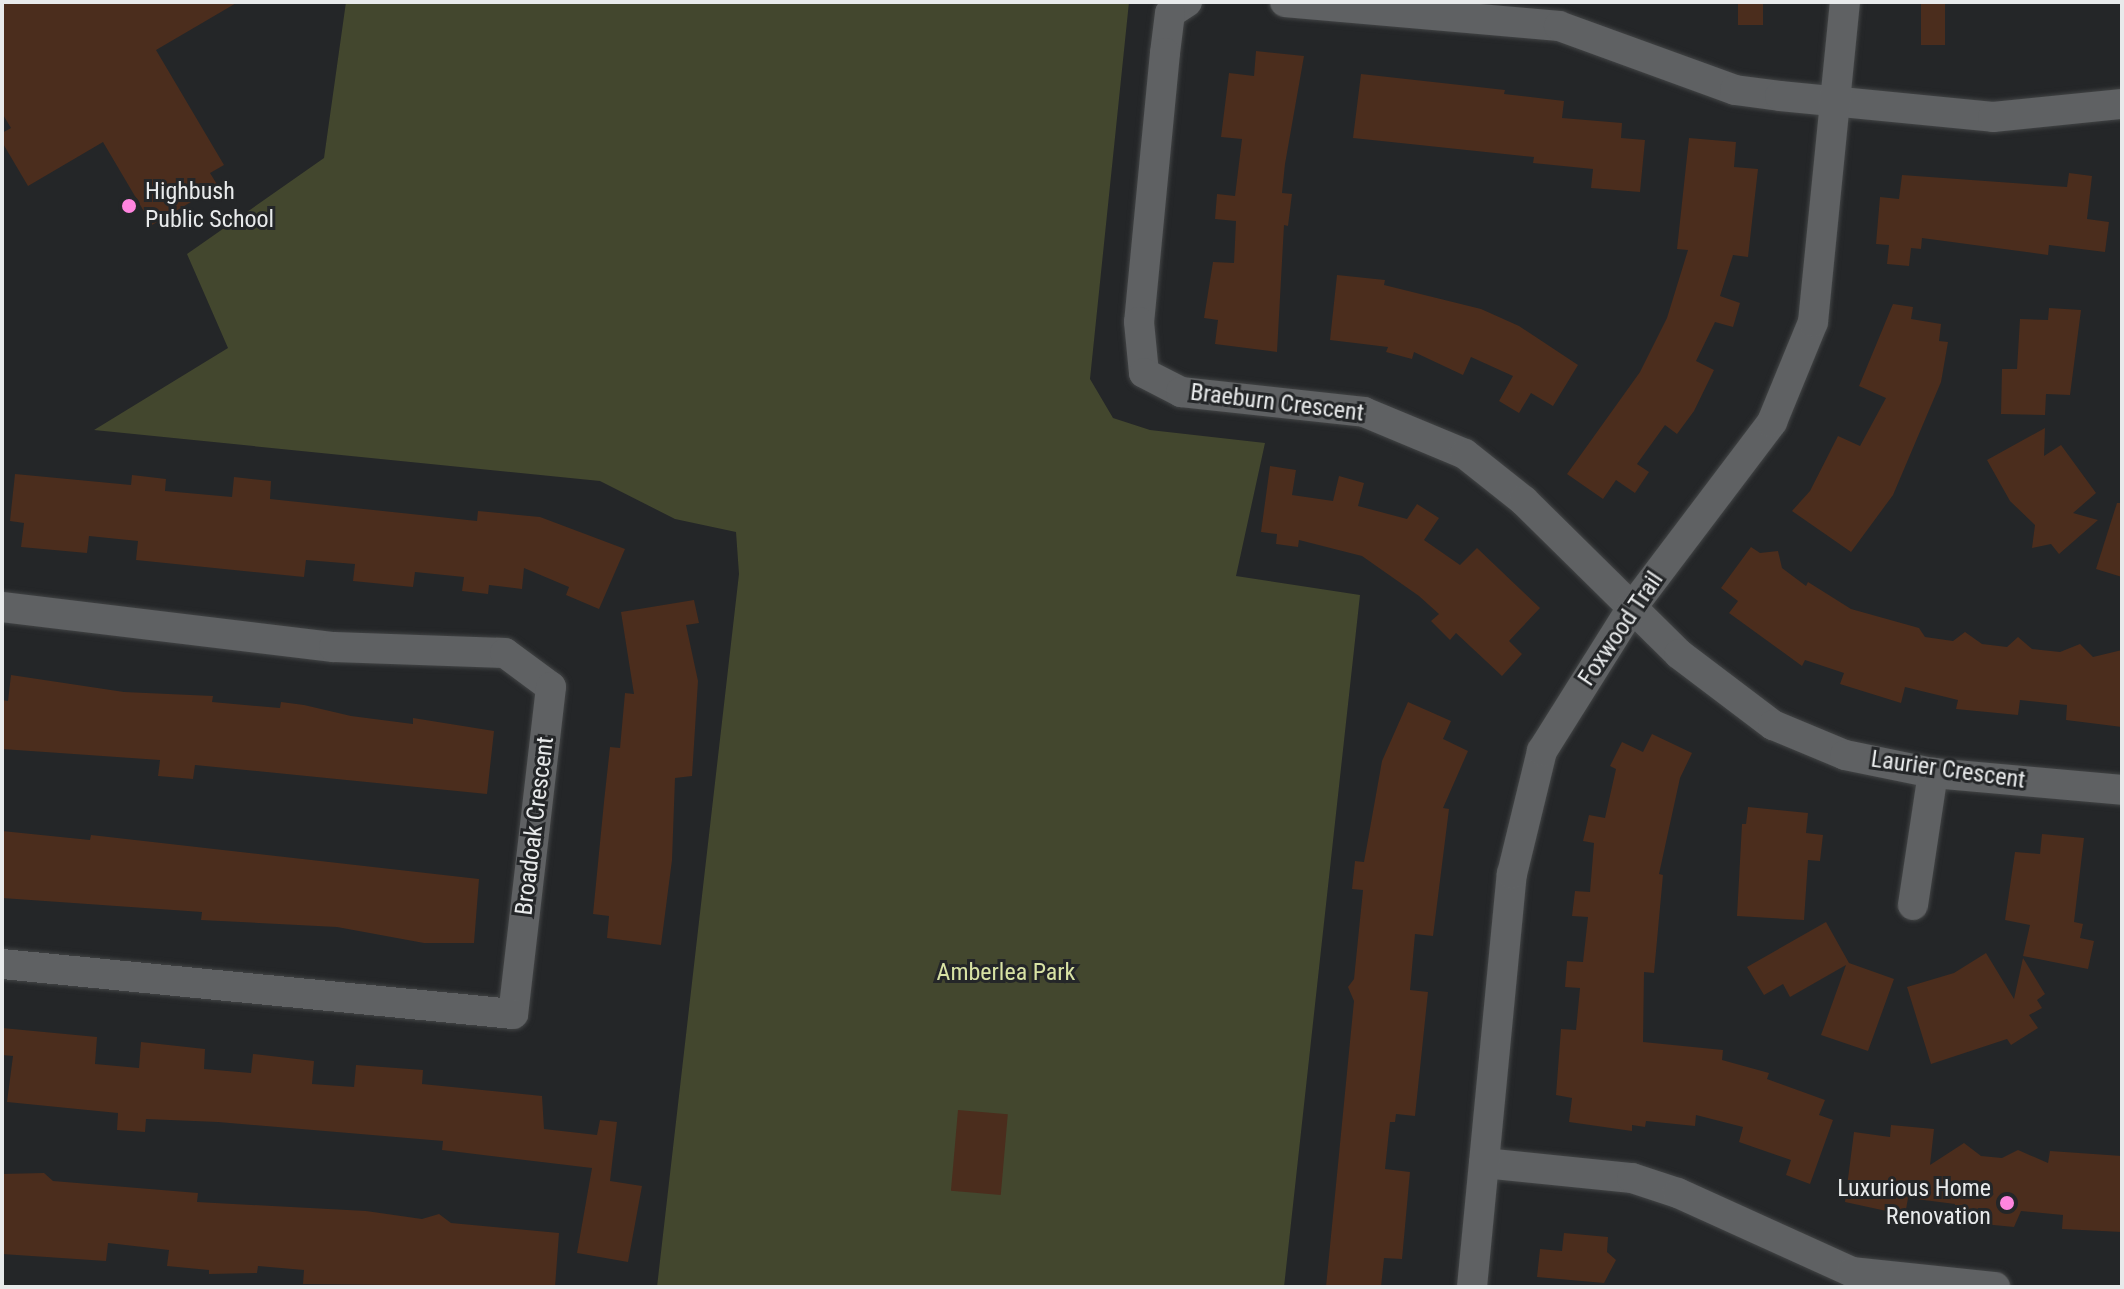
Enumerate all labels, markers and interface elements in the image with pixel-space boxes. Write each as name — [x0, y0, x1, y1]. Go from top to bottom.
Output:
place label: Highbush Public School — [145, 178, 274, 234]
marker: Highbush Public School — [120, 197, 138, 215]
street label: Braeburn Crescent — [1189, 378, 1365, 428]
street label: Foxwood Trail — [1572, 566, 1670, 692]
street label: Broadoak Crescent — [510, 735, 560, 917]
street label: Laurier Crescent — [1869, 745, 2027, 795]
park label: Amberlea Park — [937, 959, 1075, 987]
place label: Luxurious Home Renovation — [1837, 1175, 1991, 1231]
marker: Luxurious Home Renovation — [1998, 1194, 2016, 1212]

